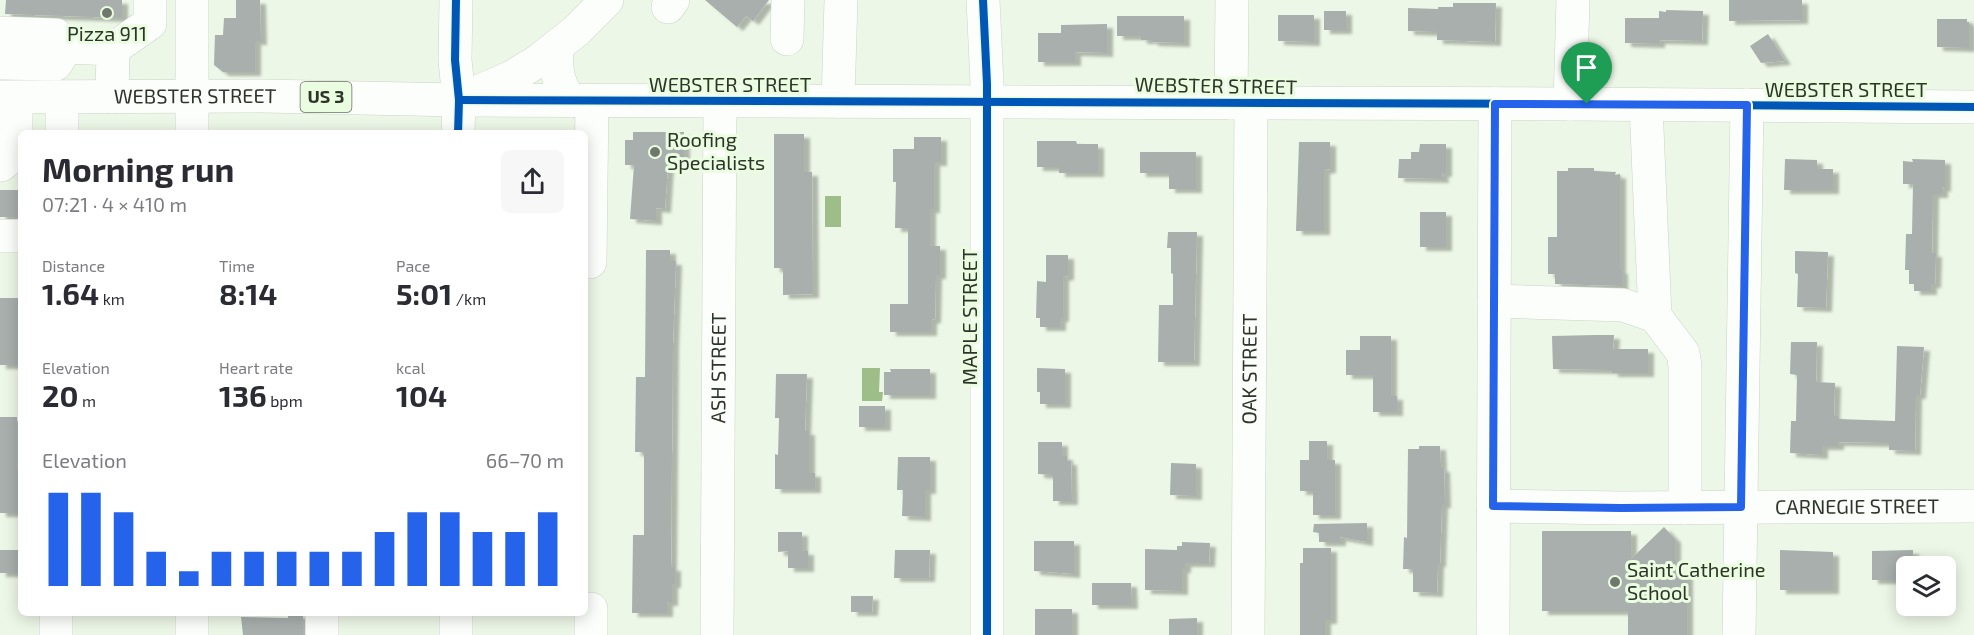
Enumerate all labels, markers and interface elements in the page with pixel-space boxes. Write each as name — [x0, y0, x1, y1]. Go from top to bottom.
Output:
marker: Pizza 911 — [100, 6, 114, 20]
place label: Pizza 911 — [67, 21, 147, 45]
pin — [1561, 42, 1612, 104]
icon: arrive — [1570, 51, 1603, 84]
street label: WEBSTER STREET — [649, 72, 812, 96]
street label: WEBSTER STREET — [1135, 72, 1298, 98]
street label: WEBSTER STREET — [1765, 77, 1928, 101]
road number: US 3 — [300, 82, 352, 112]
street label: WEBSTER STREET — [114, 83, 277, 108]
place label: Roofing Specialists — [667, 127, 765, 174]
marker: Roofing Specialists — [648, 145, 662, 159]
text: Morning run — [42, 149, 234, 189]
button: share — [501, 150, 564, 213]
text: 07:21 · 4 × 410 m — [42, 192, 187, 216]
street label: MAPLE STREET — [957, 248, 981, 385]
text: Distance — [42, 256, 105, 275]
text: Time — [219, 256, 255, 275]
text: Pace — [396, 256, 430, 275]
text: 1.64 — [42, 275, 99, 311]
text: 8:14 — [219, 275, 277, 311]
text: 5:01 — [396, 275, 452, 311]
text: km — [99, 289, 125, 308]
text: /km — [452, 289, 486, 308]
street label: ASH STREET — [705, 312, 730, 423]
street label: OAK STREET — [1236, 313, 1261, 425]
text: Elevation — [42, 358, 110, 377]
text: Heart rate — [219, 358, 293, 377]
text: kcal — [396, 358, 425, 377]
text: 20 — [42, 377, 78, 413]
text: 136 — [219, 377, 267, 413]
text: 104 — [396, 377, 447, 413]
text: m — [78, 391, 96, 410]
text: bpm — [267, 391, 303, 410]
text: Elevation — [42, 448, 127, 472]
text: 66–70 m — [486, 448, 564, 472]
street label: CARNEGIE STREET — [1775, 493, 1940, 518]
map controls — [1896, 556, 1956, 616]
button: layers — [1896, 556, 1956, 616]
place label: Saint Catherine School — [1627, 557, 1766, 604]
marker: Saint Catherine School — [1608, 575, 1622, 589]

